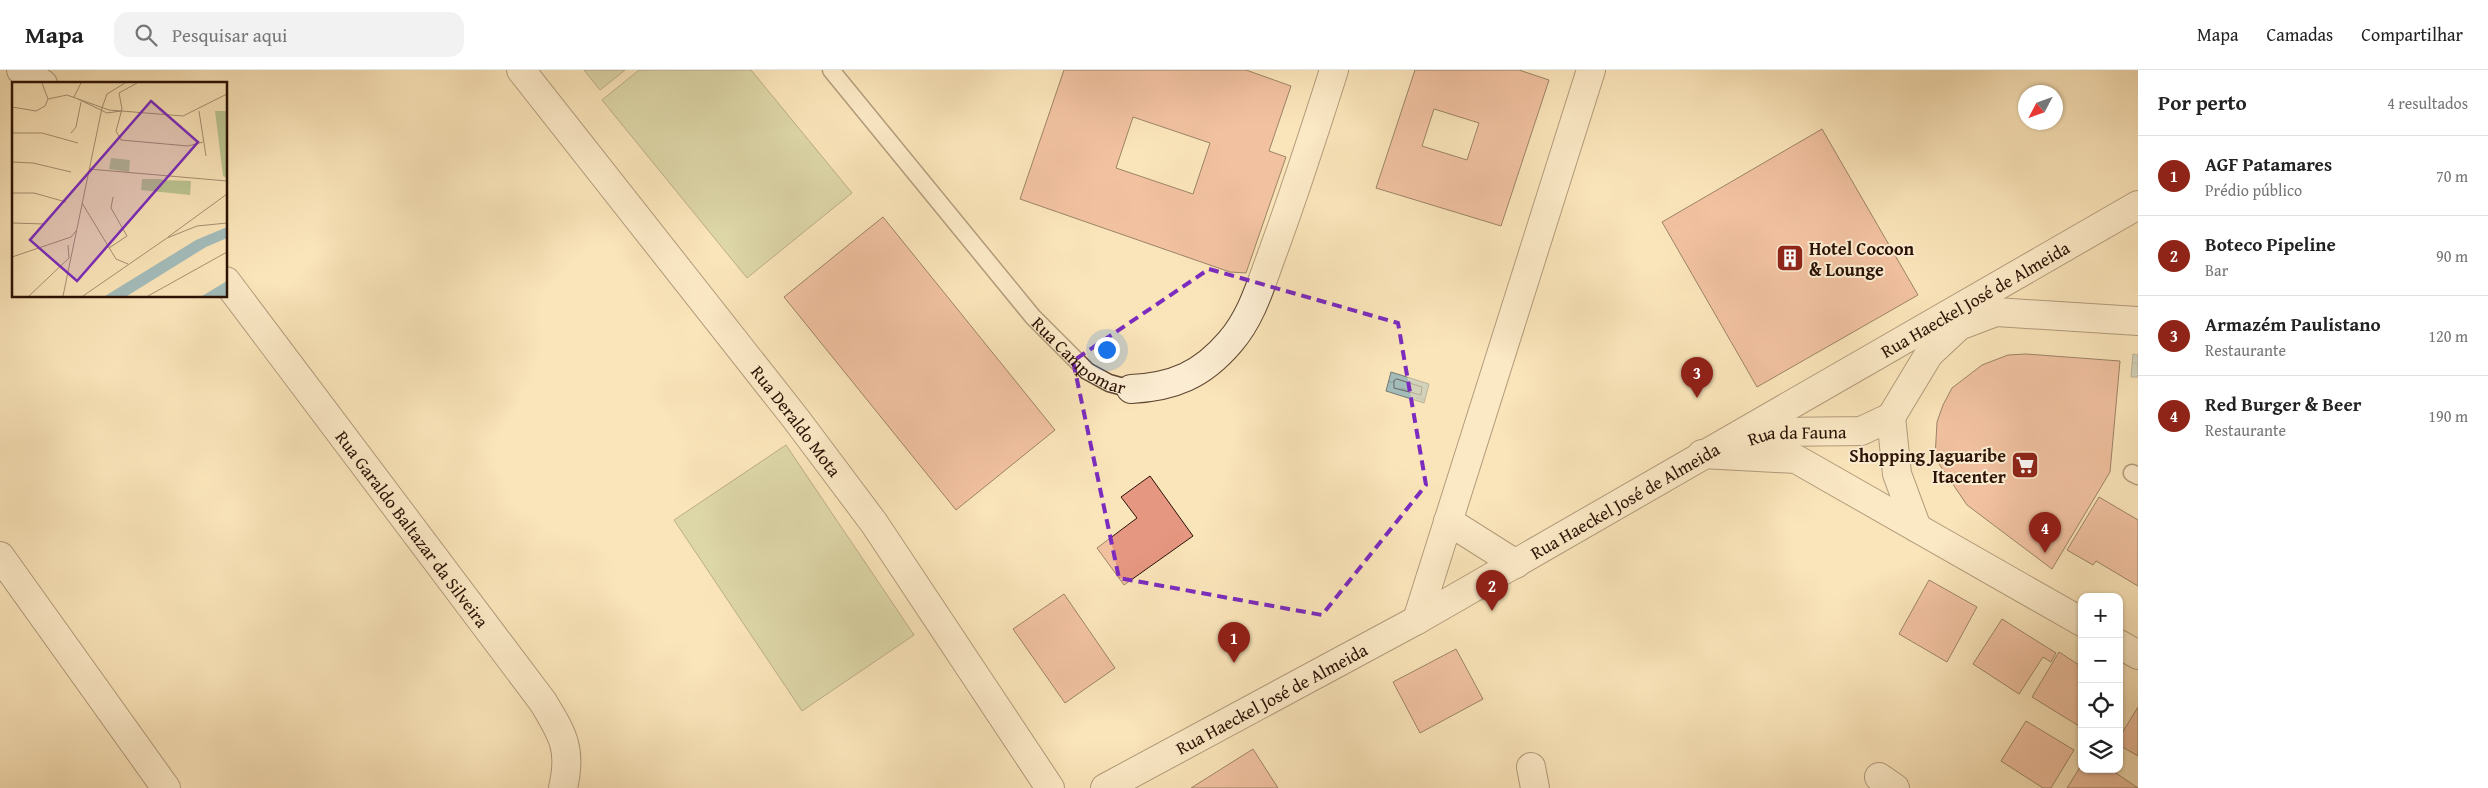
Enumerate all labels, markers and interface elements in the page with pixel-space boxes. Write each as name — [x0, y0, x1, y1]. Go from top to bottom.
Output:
search box — [114, 12, 464, 57]
text: Mapa — [25, 17, 84, 52]
icon: search — [132, 21, 160, 49]
text: Pesquisar aqui — [172, 21, 287, 49]
text: Mapa — [2197, 21, 2238, 48]
text: Camadas — [2266, 21, 2333, 48]
text: Compartilhar — [2361, 21, 2463, 48]
inset map — [12, 82, 228, 298]
north arrow — [2018, 85, 2063, 130]
text: Por perto — [2158, 87, 2247, 118]
text: 4 resultados — [2387, 91, 2468, 115]
text: AGF Patamares — [2205, 150, 2332, 178]
text: 1 — [2170, 164, 2178, 188]
text: 70 m — [2436, 164, 2468, 188]
text: Prédio público — [2205, 178, 2302, 202]
text: Boteco Pipeline — [2205, 230, 2336, 258]
street label: Rua Haeckel José de Almeida — [1875, 234, 2075, 364]
place label: Hotel Cocoon & Lounge — [1809, 235, 1914, 283]
building icon: Hotel Cocoon & Lounge — [1775, 243, 1805, 273]
text: 2 — [2170, 244, 2178, 268]
text: 90 m — [2436, 244, 2468, 268]
text: Bar — [2205, 258, 2228, 282]
street label: Rua Campomar — [1026, 310, 1130, 401]
text: Armazém Paulistano — [2205, 310, 2381, 338]
text: 3 — [2170, 324, 2178, 348]
text: 120 m — [2428, 324, 2468, 348]
your location — [1094, 337, 1120, 363]
text: Restaurante — [2205, 338, 2286, 362]
pin: 3 — [1681, 357, 1713, 398]
street label: Rua Deraldo Mota — [745, 359, 848, 483]
text: Red Burger & Beer — [2205, 390, 2361, 418]
text: 4 — [2170, 404, 2178, 428]
text: 190 m — [2428, 404, 2468, 428]
street label: Rua da Fauna — [1744, 418, 1847, 452]
text: Restaurante — [2205, 418, 2286, 442]
street label: Rua Garaldo Baltazar da Silveira — [329, 424, 496, 633]
street label: Rua Haeckel José de Almeida — [1525, 435, 1725, 566]
place label: Shopping Jaguaribe Itacenter — [1849, 442, 2007, 490]
supermarket icon: Shopping Jaguaribe Itacenter — [2010, 450, 2040, 480]
pin: 4 — [2029, 512, 2061, 553]
pin: 2 — [1476, 570, 1508, 611]
map controls — [2078, 593, 2123, 773]
button: + — [2078, 593, 2123, 638]
pin: 1 — [1218, 622, 1250, 663]
street label: Rua Haeckel José de Almeida — [1171, 635, 1373, 761]
button: − — [2078, 638, 2123, 683]
button: locate — [2078, 683, 2123, 728]
button: layers — [2078, 728, 2123, 773]

